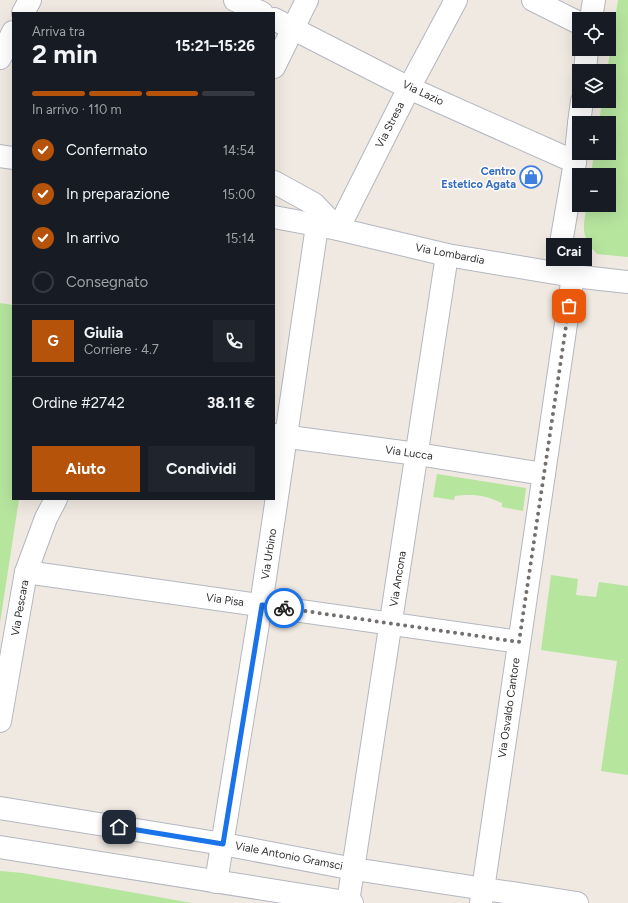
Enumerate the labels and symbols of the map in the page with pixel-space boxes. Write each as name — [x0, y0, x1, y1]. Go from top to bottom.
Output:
street label: Via Lazio — [400, 78, 446, 108]
street label: Via Stresa — [373, 100, 407, 150]
shop icon: Centro Estetico Agata — [518, 164, 544, 190]
place label: Centro Estetico Agata — [441, 165, 517, 191]
callout: Crai — [546, 238, 592, 266]
street label: Via Lombardia — [414, 241, 486, 267]
pin — [552, 289, 586, 323]
street label: Via Lucca — [384, 443, 434, 463]
street label: Via Urbino — [259, 528, 279, 580]
street label: Via Ancona — [387, 550, 409, 608]
street label: Via Pescara — [9, 579, 31, 637]
courier — [264, 588, 304, 628]
street label: Via Pisa — [205, 591, 245, 609]
street label: Via Osvaldo Cantore — [496, 657, 522, 759]
pin — [102, 810, 136, 844]
street label: Viale Antonio Gramsci — [234, 839, 344, 873]

